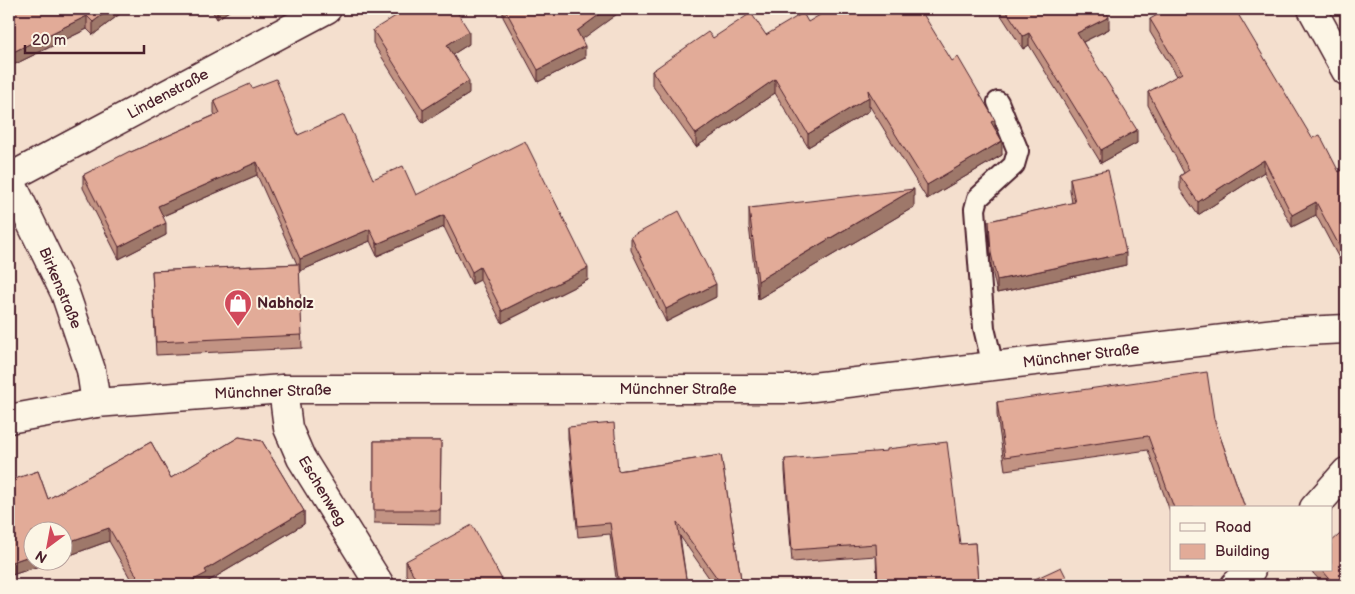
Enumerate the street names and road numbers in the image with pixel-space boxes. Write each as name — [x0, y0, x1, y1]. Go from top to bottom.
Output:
street label: Lindenstraße — [124, 65, 212, 123]
street label: Birkenstraße — [34, 244, 86, 332]
street label: Münchner Straße — [1022, 339, 1140, 373]
street label: Münchner Straße — [214, 380, 332, 404]
street label: Münchner Straße — [619, 380, 737, 399]
street label: Eschenweg — [294, 453, 350, 529]

